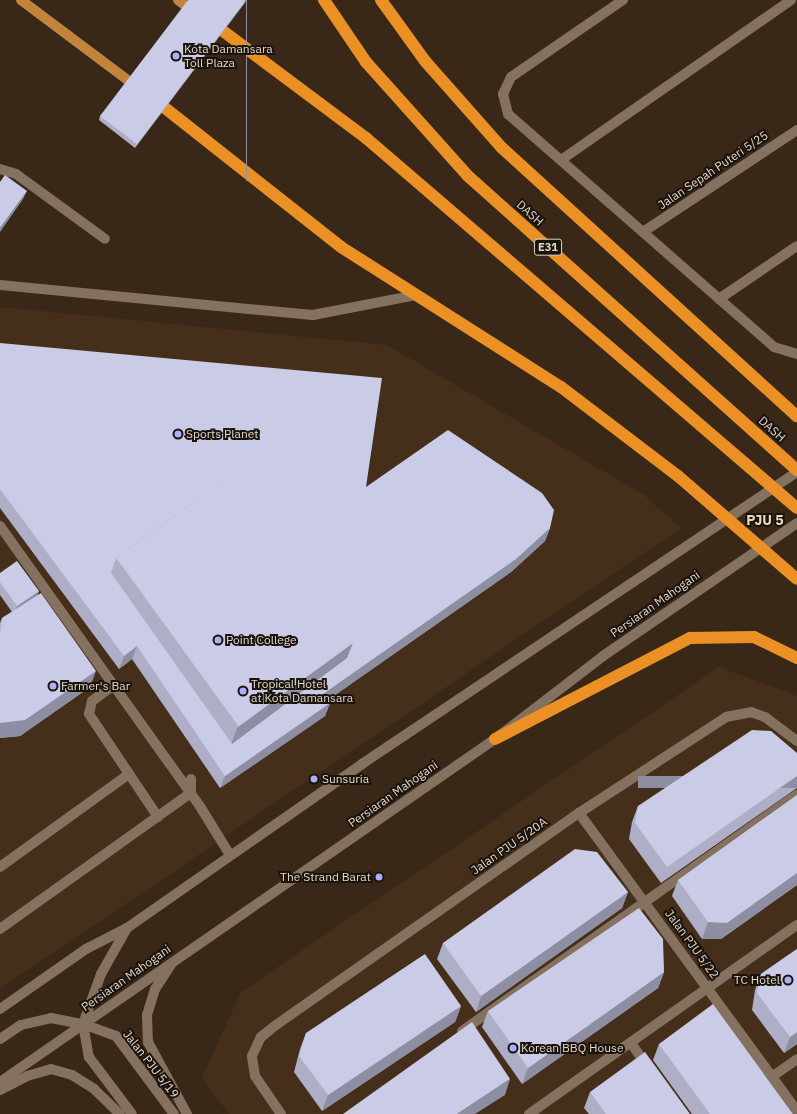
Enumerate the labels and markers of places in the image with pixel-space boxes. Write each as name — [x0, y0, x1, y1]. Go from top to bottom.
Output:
place label: Kota Damansara Toll Plaza — [184, 42, 273, 70]
marker: Kota Damansara Toll Plaza — [171, 51, 181, 61]
place label: Sports Planet — [186, 427, 259, 441]
marker: Sports Planet — [173, 429, 183, 439]
place label: Point College — [226, 633, 297, 647]
marker: Point College — [213, 635, 223, 645]
place label: Tropical Hotel at Kota Damansara — [251, 677, 353, 705]
place label: Farmer's Bar — [61, 679, 130, 693]
marker: Farmer's Bar — [48, 681, 58, 691]
marker: Tropical Hotel at Kota Damansara — [238, 686, 248, 696]
place label: Sunsuria — [322, 772, 369, 786]
marker: Sunsuria — [309, 774, 319, 784]
place label: The Strand Barat — [280, 870, 371, 884]
marker: The Strand Barat — [374, 872, 384, 882]
place label: TC Hotel — [734, 973, 780, 987]
marker: TC Hotel — [783, 975, 793, 985]
place label: Korean BBQ House — [521, 1041, 623, 1055]
marker: Korean BBQ House — [508, 1043, 518, 1053]

